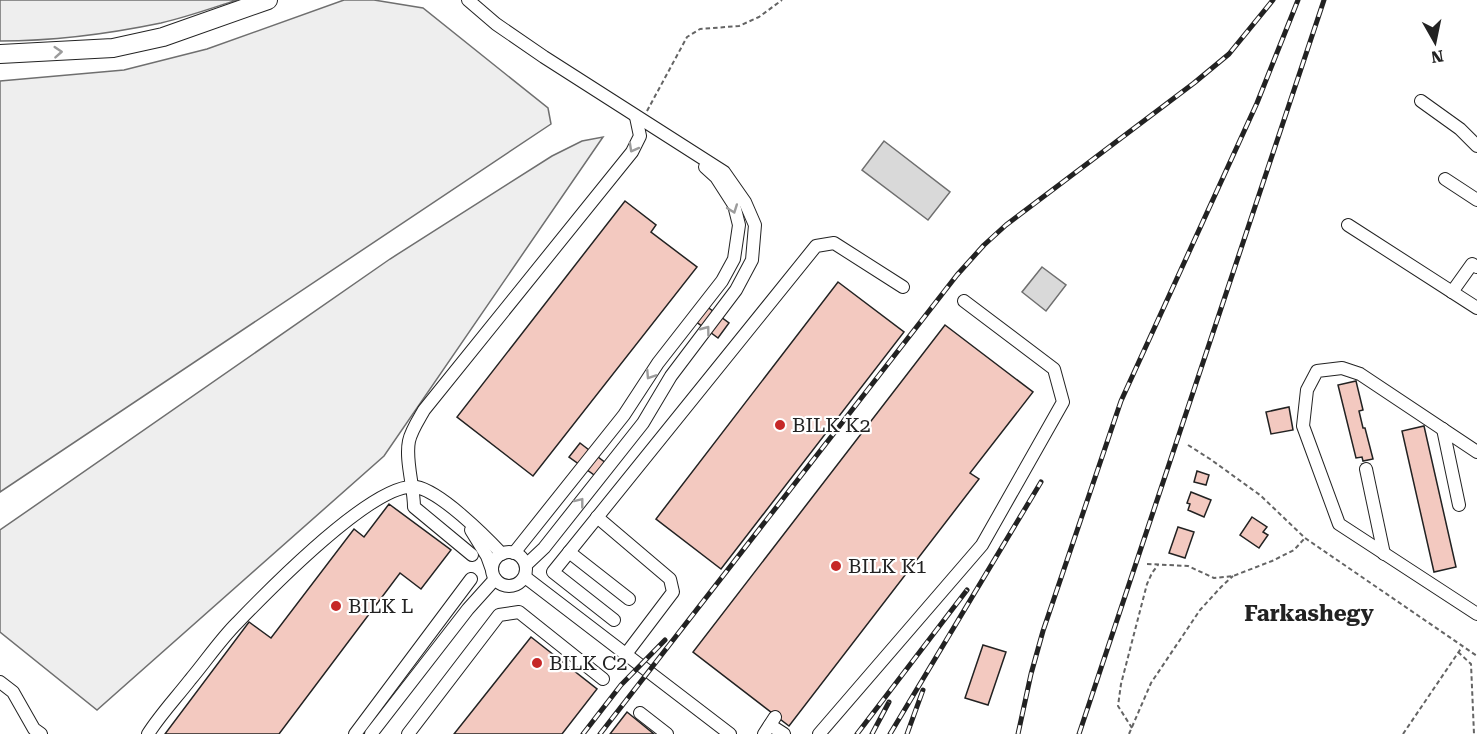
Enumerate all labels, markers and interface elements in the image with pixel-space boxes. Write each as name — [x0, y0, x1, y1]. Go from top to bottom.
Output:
north arrow — [1405, 12, 1465, 72]
one-way arrow — [54, 45, 63, 58]
text: N — [1430, 46, 1445, 67]
one-way arrow — [629, 142, 641, 152]
one-way arrow — [726, 203, 739, 213]
one-way arrow — [699, 325, 710, 336]
one-way arrow — [646, 368, 657, 379]
place label: BILK K2 — [792, 413, 871, 437]
marker: BILK K2 — [773, 418, 787, 432]
one-way arrow — [573, 498, 584, 509]
place label: BILK K1 — [848, 554, 927, 578]
marker: BILK K1 — [829, 559, 843, 573]
place label: BILK L — [348, 594, 413, 618]
marker: BILK L — [329, 599, 343, 613]
district label: Farkashegy — [1244, 601, 1374, 626]
place label: BILK C2 — [549, 651, 627, 675]
marker: BILK C2 — [530, 656, 544, 670]

